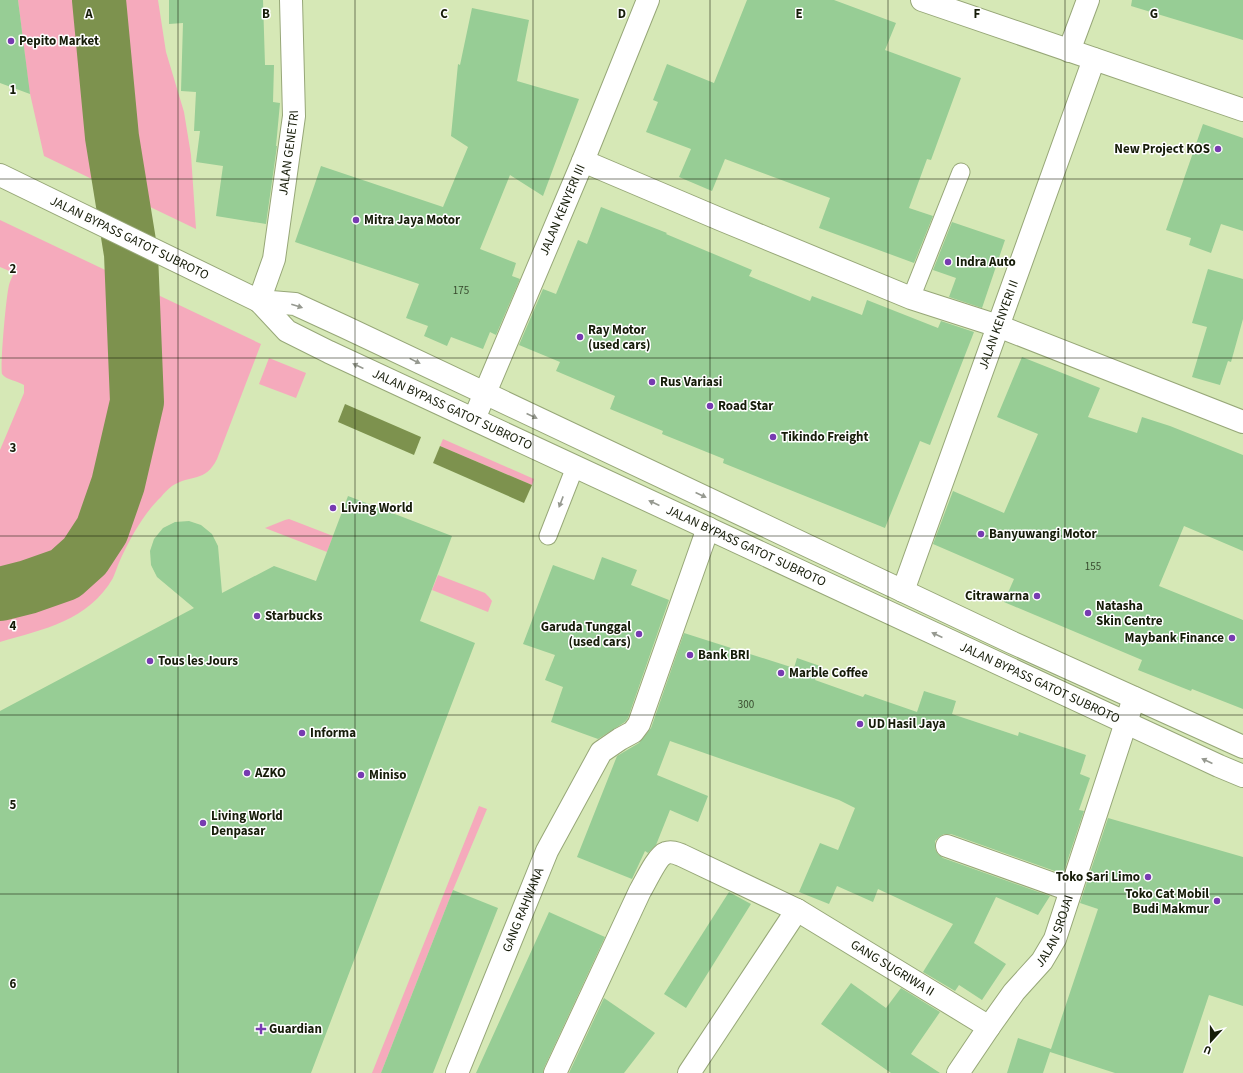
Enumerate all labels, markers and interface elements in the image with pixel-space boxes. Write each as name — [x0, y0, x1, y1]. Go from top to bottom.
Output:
text: A — [84, 5, 93, 23]
text: B — [262, 5, 270, 23]
text: C — [440, 5, 448, 23]
text: D — [618, 5, 626, 23]
text: E — [795, 5, 803, 23]
text: F — [974, 5, 981, 23]
text: G — [1150, 5, 1158, 23]
place label: Pepito Market — [19, 32, 99, 50]
marker: Pepito Market — [6, 36, 16, 46]
text: 1 — [10, 81, 17, 99]
street label: JALAN GENETRI — [274, 110, 303, 196]
place label: New Project KOS — [1114, 140, 1210, 158]
marker: New Project KOS — [1213, 144, 1223, 154]
street label: JALAN KENYERI III — [535, 162, 590, 258]
street label: JALAN BYPASS GATOT SUBROTO — [47, 192, 212, 284]
place label: Mitra Jaya Motor — [364, 211, 461, 229]
marker: Mitra Jaya Motor — [351, 215, 361, 225]
place label: Indra Auto — [956, 253, 1016, 271]
marker: Indra Auto — [943, 257, 953, 267]
text: 2 — [10, 260, 17, 278]
street label: JALAN KENYERI II — [974, 277, 1023, 372]
house number: 175 — [453, 283, 469, 298]
one-way arrow — [291, 303, 303, 309]
place label: Ray Motor (used cars) — [588, 321, 651, 354]
marker: Ray Motor (used cars) — [575, 332, 585, 342]
one-way arrow — [409, 357, 421, 364]
one-way arrow — [353, 363, 364, 369]
street label: JALAN BYPASS GATOT SUBROTO — [369, 364, 535, 454]
place label: Rus Variasi — [660, 373, 722, 391]
marker: Rus Variasi — [647, 377, 657, 387]
place label: Road Star — [718, 397, 774, 415]
marker: Road Star — [705, 401, 715, 411]
one-way arrow — [527, 413, 538, 419]
place label: Tikindo Freight — [781, 428, 869, 446]
marker: Tikindo Freight — [768, 432, 778, 442]
text: 3 — [10, 439, 17, 457]
one-way arrow — [695, 492, 707, 498]
one-way arrow — [558, 496, 564, 508]
place label: Living World — [341, 499, 413, 517]
one-way arrow — [649, 500, 660, 506]
street label: JALAN BYPASS GATOT SUBROTO — [663, 501, 829, 591]
marker: Living World — [328, 503, 338, 513]
place label: Banyuwangi Motor — [989, 525, 1097, 543]
marker: Banyuwangi Motor — [976, 529, 986, 539]
house number: 155 — [1085, 559, 1101, 574]
place label: Citrawarna — [965, 587, 1029, 605]
marker: Citrawarna — [1032, 591, 1042, 601]
place label: Natasha Skin Centre — [1096, 597, 1163, 630]
place label: Starbucks — [265, 607, 323, 625]
marker: Natasha Skin Centre — [1083, 608, 1093, 618]
marker: Starbucks — [252, 611, 262, 621]
text: 4 — [10, 617, 17, 635]
place label: Garuda Tunggal (used cars) — [541, 618, 631, 651]
marker: Garuda Tunggal (used cars) — [634, 629, 644, 639]
place label: Maybank Finance — [1125, 629, 1224, 647]
one-way arrow — [931, 632, 943, 638]
marker: Maybank Finance — [1227, 633, 1237, 643]
street label: JALAN BYPASS GATOT SUBROTO — [957, 638, 1123, 728]
place label: Bank BRI — [698, 646, 750, 664]
marker: Bank BRI — [685, 650, 695, 660]
place label: Tous les Jours — [158, 652, 238, 670]
marker: Tous les Jours — [145, 656, 155, 666]
place label: Marble Coffee — [789, 664, 868, 682]
marker: Marble Coffee — [776, 668, 786, 678]
house number: 300 — [738, 697, 754, 712]
place label: UD Hasil Jaya — [868, 715, 946, 733]
marker: UD Hasil Jaya — [855, 719, 865, 729]
place label: Informa — [310, 724, 356, 742]
marker: Informa — [297, 728, 307, 738]
one-way arrow — [1202, 758, 1213, 764]
place label: AZKO — [254, 764, 286, 782]
place label: Miniso — [369, 766, 407, 784]
marker: AZKO — [242, 768, 252, 778]
marker: Miniso — [356, 770, 366, 780]
text: 5 — [10, 796, 17, 814]
place label: Living World Denpasar — [211, 807, 283, 840]
marker: Living World Denpasar — [198, 818, 208, 828]
street label: GANG RAHWANA — [498, 864, 549, 955]
place label: Toko Sari Limo — [1056, 868, 1140, 886]
marker: Toko Sari Limo — [1143, 872, 1153, 882]
place label: Toko Cat Mobil Budi Makmur — [1125, 885, 1210, 918]
street label: JALAN SROJAI — [1031, 893, 1078, 971]
marker: Toko Cat Mobil Budi Makmur — [1212, 896, 1222, 906]
street label: GANG SUGRIWA II — [847, 936, 938, 1001]
text: 6 — [10, 975, 17, 993]
place label: Guardian — [269, 1020, 322, 1038]
north arrow — [1191, 1021, 1231, 1061]
marker: Guardian — [256, 1024, 266, 1034]
text: U — [1201, 1042, 1214, 1058]

